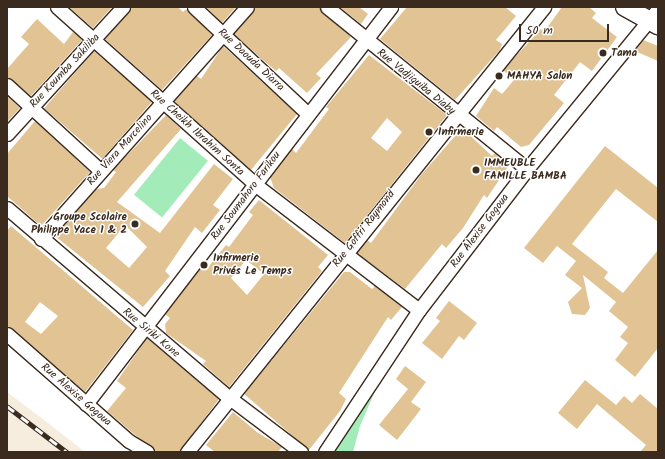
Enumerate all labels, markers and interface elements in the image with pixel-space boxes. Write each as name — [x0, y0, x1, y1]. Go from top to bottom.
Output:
scale bar — [521, 16, 611, 42]
text: 50 m — [526, 21, 553, 40]
street label: Rue Daouda Diarra — [215, 26, 287, 94]
street label: Rue Koumba Sakiliba — [27, 31, 103, 111]
street label: Rue Vadjiguiba Diaby — [374, 46, 458, 118]
place label: Tama — [611, 46, 637, 60]
marker: Tama — [598, 48, 608, 58]
place label: MAHYA Salon — [507, 69, 572, 83]
marker: MAHYA Salon — [494, 71, 504, 81]
street label: Rue Cheikh Ibrahim Sonta — [147, 87, 247, 179]
street label: Rue Viera Marcelino — [85, 112, 155, 188]
place label: Infirmerie — [438, 125, 484, 139]
marker: Infirmerie — [423, 126, 435, 138]
street label: Rue Soumahoro Farikou — [208, 149, 284, 243]
place label: IMMEUBLE FAMILLE BAMBA — [484, 157, 567, 183]
marker: IMMEUBLE FAMILLE BAMBA — [471, 165, 481, 175]
street label: Rue Goffri Raymond — [330, 188, 398, 270]
street label: Rue Alexise Gogoua — [448, 191, 512, 271]
place label: Groupe Scolaire Philippe Yace 1 & 2 — [31, 211, 127, 237]
marker: Groupe Scolaire Philippe Yace 1 & 2 — [130, 219, 140, 229]
place label: Infirmerie Privés Le Temps — [213, 252, 292, 278]
marker: Infirmerie Privés Le Temps — [198, 259, 210, 271]
street label: Rue Siriki Kone — [120, 305, 182, 361]
street label: Rue Alexise Gogoua — [38, 361, 114, 429]

